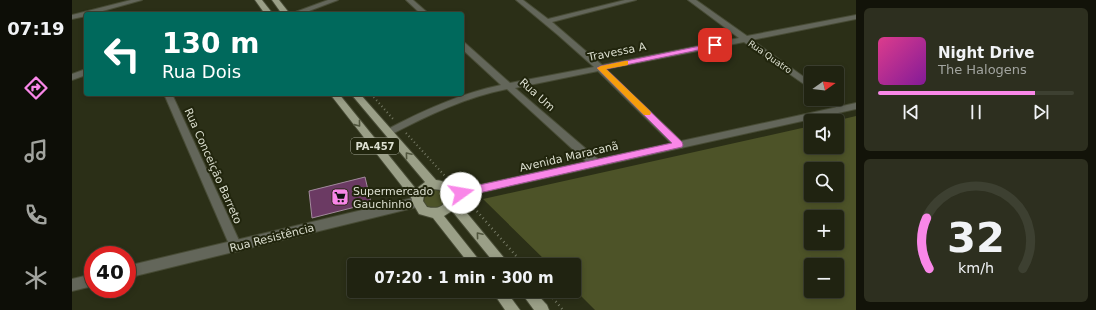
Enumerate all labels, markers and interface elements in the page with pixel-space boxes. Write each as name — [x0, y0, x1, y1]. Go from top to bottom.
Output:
text: 07:19 — [7, 18, 65, 39]
text: 130 m — [162, 27, 259, 60]
icon: left — [96, 28, 148, 80]
pin — [698, 28, 732, 62]
icon: arrive — [704, 34, 726, 56]
street label: Rua Quatro — [746, 38, 794, 76]
street label: Travessa A — [586, 40, 648, 64]
text: Night Drive — [938, 44, 1034, 62]
text: Rua Dois — [162, 61, 241, 82]
text: The Halogens — [938, 62, 1027, 77]
north arrow — [804, 66, 844, 106]
map controls — [804, 66, 844, 298]
icon: directions — [22, 74, 50, 102]
street label: Rua Um — [517, 76, 557, 114]
icon: previous — [900, 101, 922, 123]
icon: pause — [965, 101, 987, 123]
icon: next — [1030, 101, 1052, 123]
street label: Rua Conceição Barreto — [182, 106, 245, 226]
button: sound — [804, 114, 844, 154]
one-way arrow — [353, 120, 360, 127]
icon: music — [22, 137, 50, 165]
road number: PA-457 — [351, 138, 399, 154]
street label: Avenida Maracanã — [518, 139, 620, 175]
one-way arrow — [405, 152, 412, 159]
button: search — [804, 162, 844, 202]
position arrow — [440, 172, 482, 214]
place label: Supermercado Gauchinho — [353, 185, 434, 211]
supermarket icon: Supermercado Gauchinho — [330, 187, 350, 207]
icon: phone — [22, 201, 50, 229]
button: + — [804, 210, 844, 250]
text: 32 — [947, 212, 1005, 261]
street label: Rua Resistência — [228, 221, 316, 255]
one-way arrow — [477, 233, 484, 240]
speed limit sign: 40 — [84, 246, 136, 298]
button: − — [804, 258, 844, 298]
text: km/h — [958, 259, 994, 275]
icon: climate — [22, 264, 50, 292]
text: 07:20 · 1 min · 300 m — [374, 269, 554, 287]

